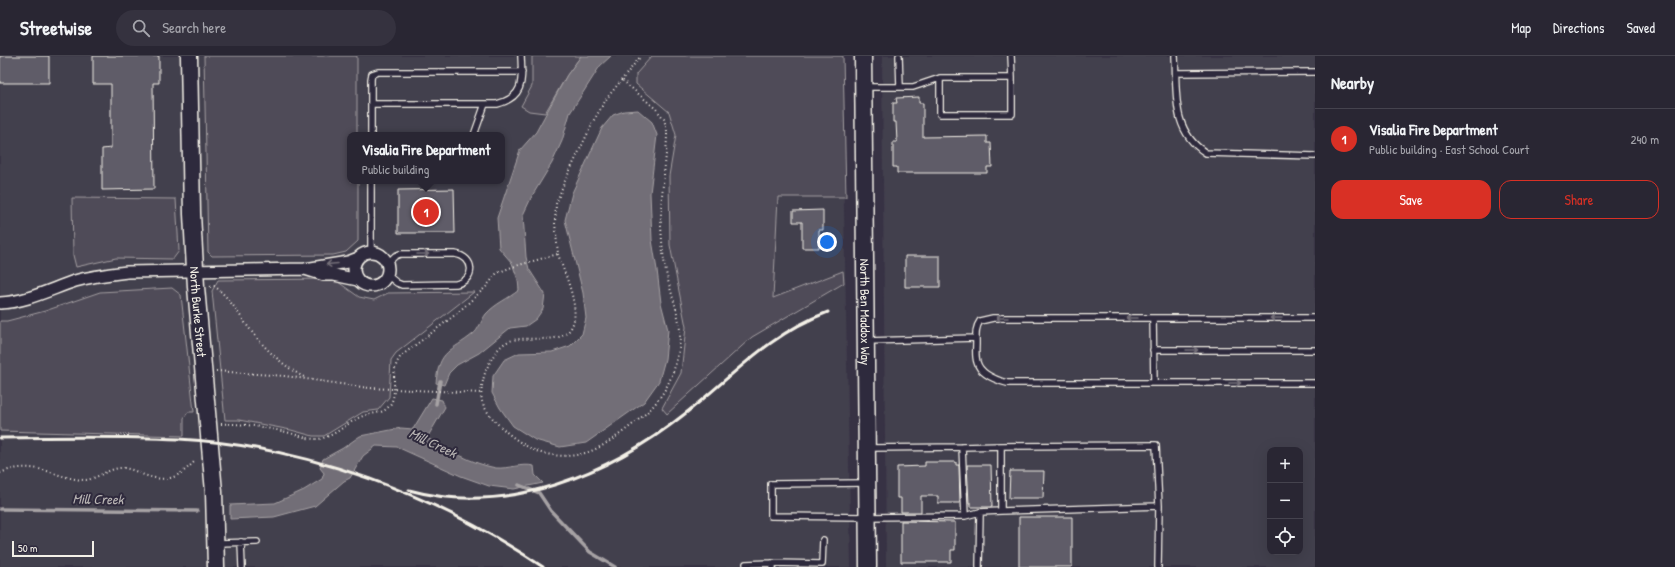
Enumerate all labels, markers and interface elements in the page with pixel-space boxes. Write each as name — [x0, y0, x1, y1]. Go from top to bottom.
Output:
search box — [116, 10, 396, 46]
text: Streetwise — [20, 15, 92, 41]
icon: search — [130, 17, 152, 39]
text: Search here — [162, 17, 226, 38]
text: Map — [1511, 18, 1531, 37]
text: Directions — [1553, 18, 1604, 37]
text: Saved — [1626, 18, 1655, 37]
text: Nearby — [1331, 71, 1374, 94]
text: Visalia Fire Department — [1369, 119, 1498, 140]
text: 1 — [1342, 130, 1346, 148]
text: 240 m — [1630, 130, 1659, 148]
popup — [347, 132, 505, 184]
text: Visalia Fire Department — [362, 139, 490, 160]
text: Public building · East School Court — [1369, 140, 1529, 158]
text: Public building — [362, 160, 429, 178]
button: Save — [1331, 180, 1491, 219]
button: Share — [1499, 180, 1659, 219]
pin: 1 — [413, 197, 439, 227]
your location — [817, 232, 837, 252]
one-way arrow — [416, 250, 429, 258]
street label: North Ben Maddox Way — [856, 259, 875, 366]
one-way arrow — [325, 260, 338, 268]
street label: North Burke Street — [186, 266, 211, 358]
one-way arrow — [996, 314, 1009, 321]
one-way arrow — [1126, 314, 1139, 322]
one-way arrow — [1270, 314, 1283, 322]
one-way arrow — [1185, 346, 1198, 354]
one-way arrow — [1228, 379, 1241, 387]
water label: Mill Creek — [406, 423, 461, 462]
map controls — [1267, 447, 1303, 555]
button: + — [1267, 447, 1303, 483]
button: − — [1267, 483, 1303, 519]
water label: Mill Creek — [72, 489, 125, 508]
button: locate — [1267, 519, 1303, 555]
scale bar — [12, 539, 94, 558]
text: 50 m — [18, 541, 38, 555]

